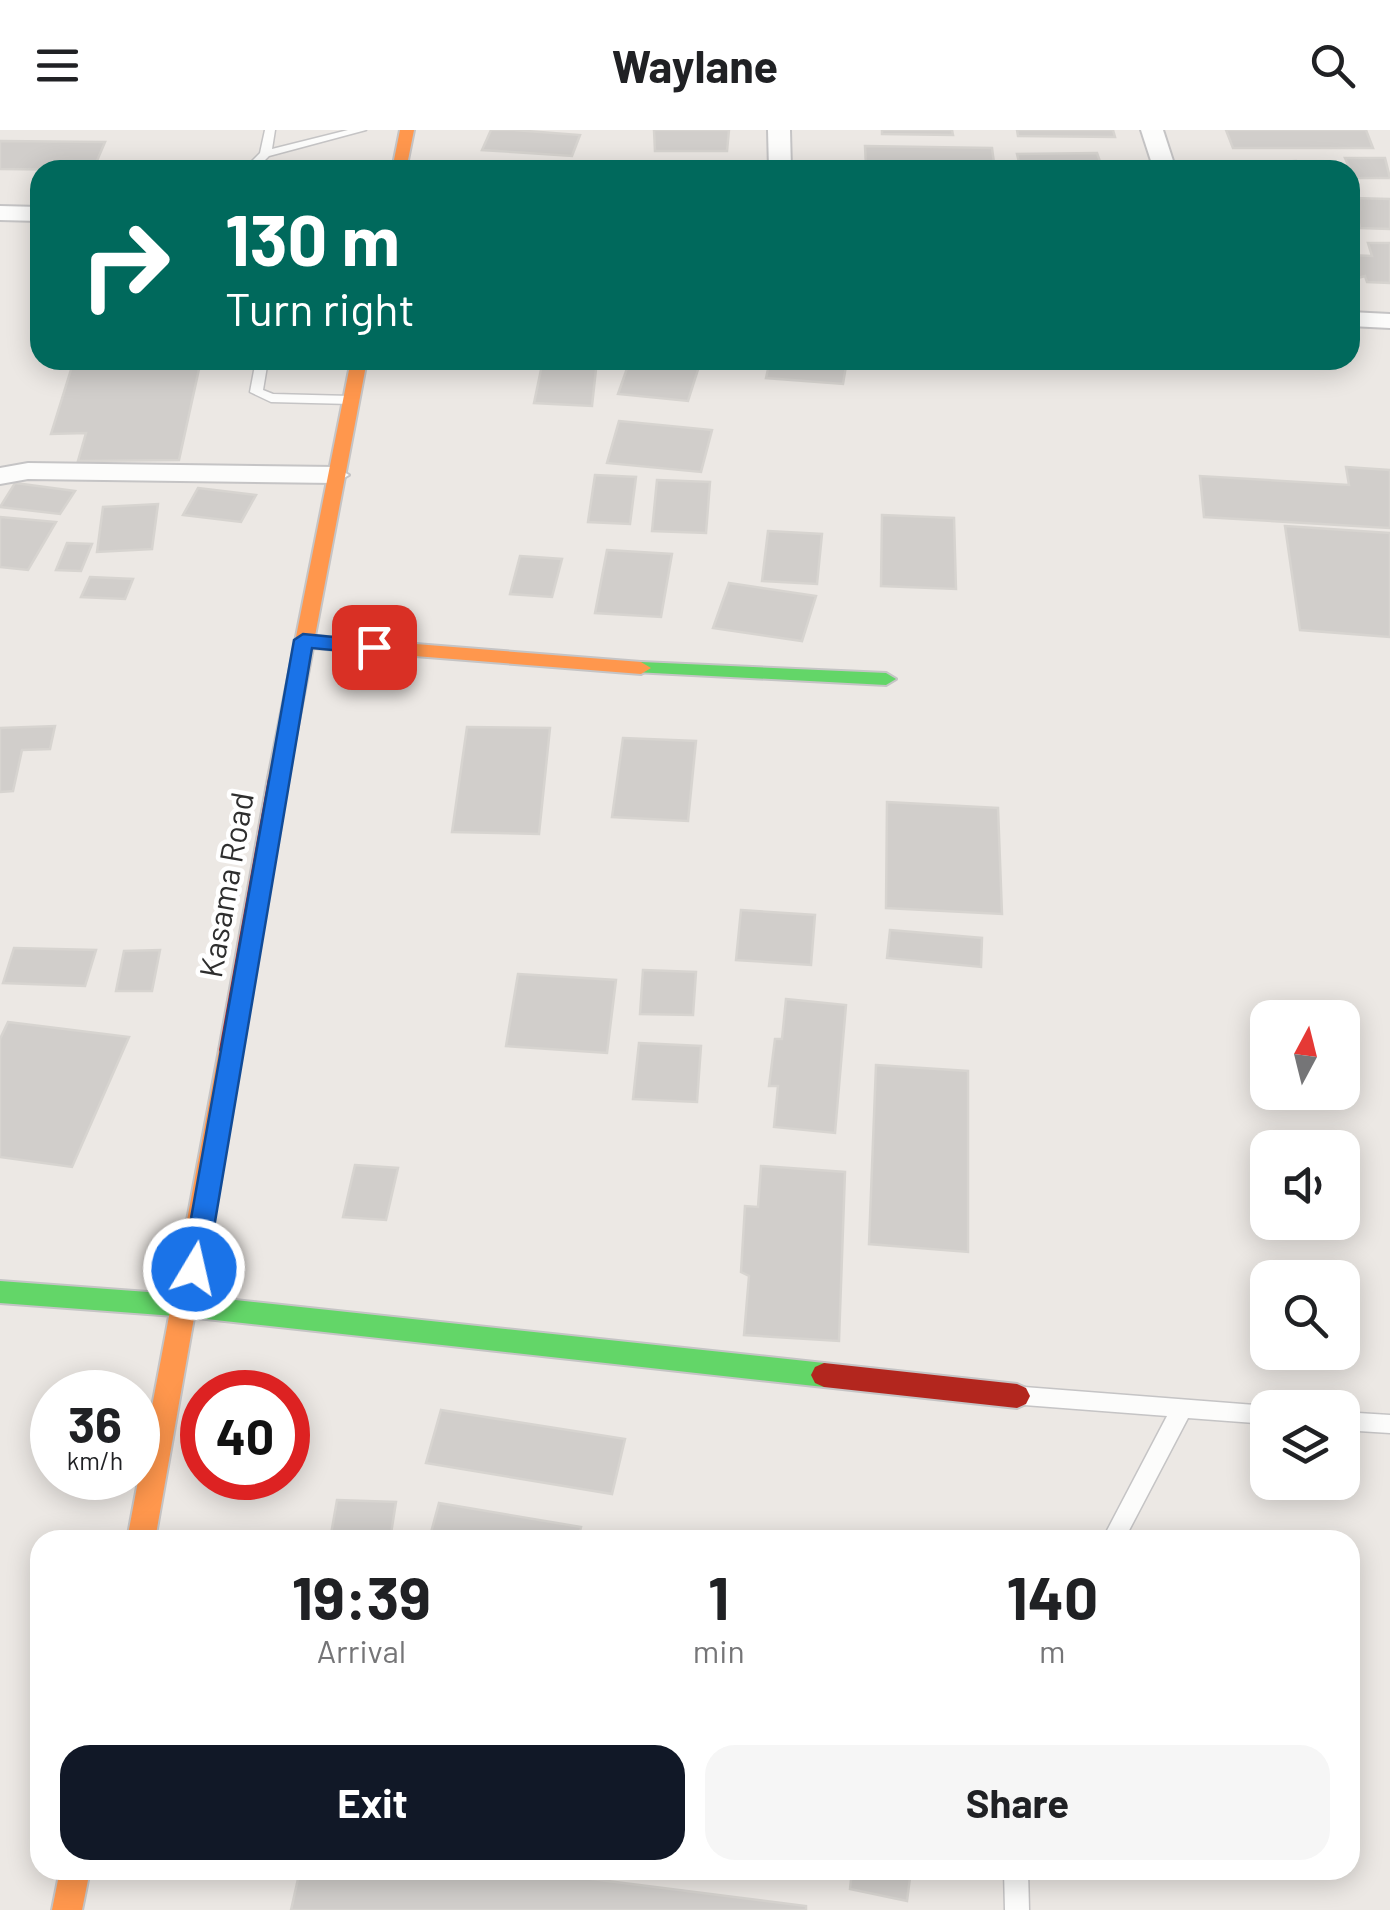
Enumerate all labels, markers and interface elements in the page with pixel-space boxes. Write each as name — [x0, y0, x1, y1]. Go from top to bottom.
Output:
icon: menu — [30, 38, 85, 93]
text: Waylane — [612, 38, 778, 92]
icon: search — [1305, 38, 1360, 93]
text: 130 m — [225, 196, 400, 280]
icon: right — [60, 200, 190, 330]
text: Turn right — [225, 281, 415, 335]
pin — [332, 605, 417, 690]
icon: arrive — [347, 620, 402, 675]
street label: Kasama Road — [190, 789, 260, 980]
north arrow — [1250, 1000, 1360, 1110]
map controls — [1250, 1000, 1360, 1500]
button: sound — [1250, 1130, 1360, 1240]
position arrow — [142, 1217, 246, 1321]
button: search — [1250, 1260, 1360, 1370]
speed limit sign: 40 — [180, 1370, 310, 1500]
button: layers — [1250, 1390, 1360, 1500]
text: 36 — [68, 1393, 122, 1453]
text: km/h — [67, 1445, 123, 1475]
text: 19:39 — [292, 1560, 431, 1632]
text: 1 — [708, 1560, 729, 1632]
text: 140 — [1006, 1560, 1098, 1632]
text: Arrival — [317, 1631, 406, 1669]
text: min — [693, 1631, 745, 1669]
text: m — [1039, 1631, 1066, 1669]
button: Exit — [60, 1745, 685, 1860]
button: Share — [705, 1745, 1330, 1860]

